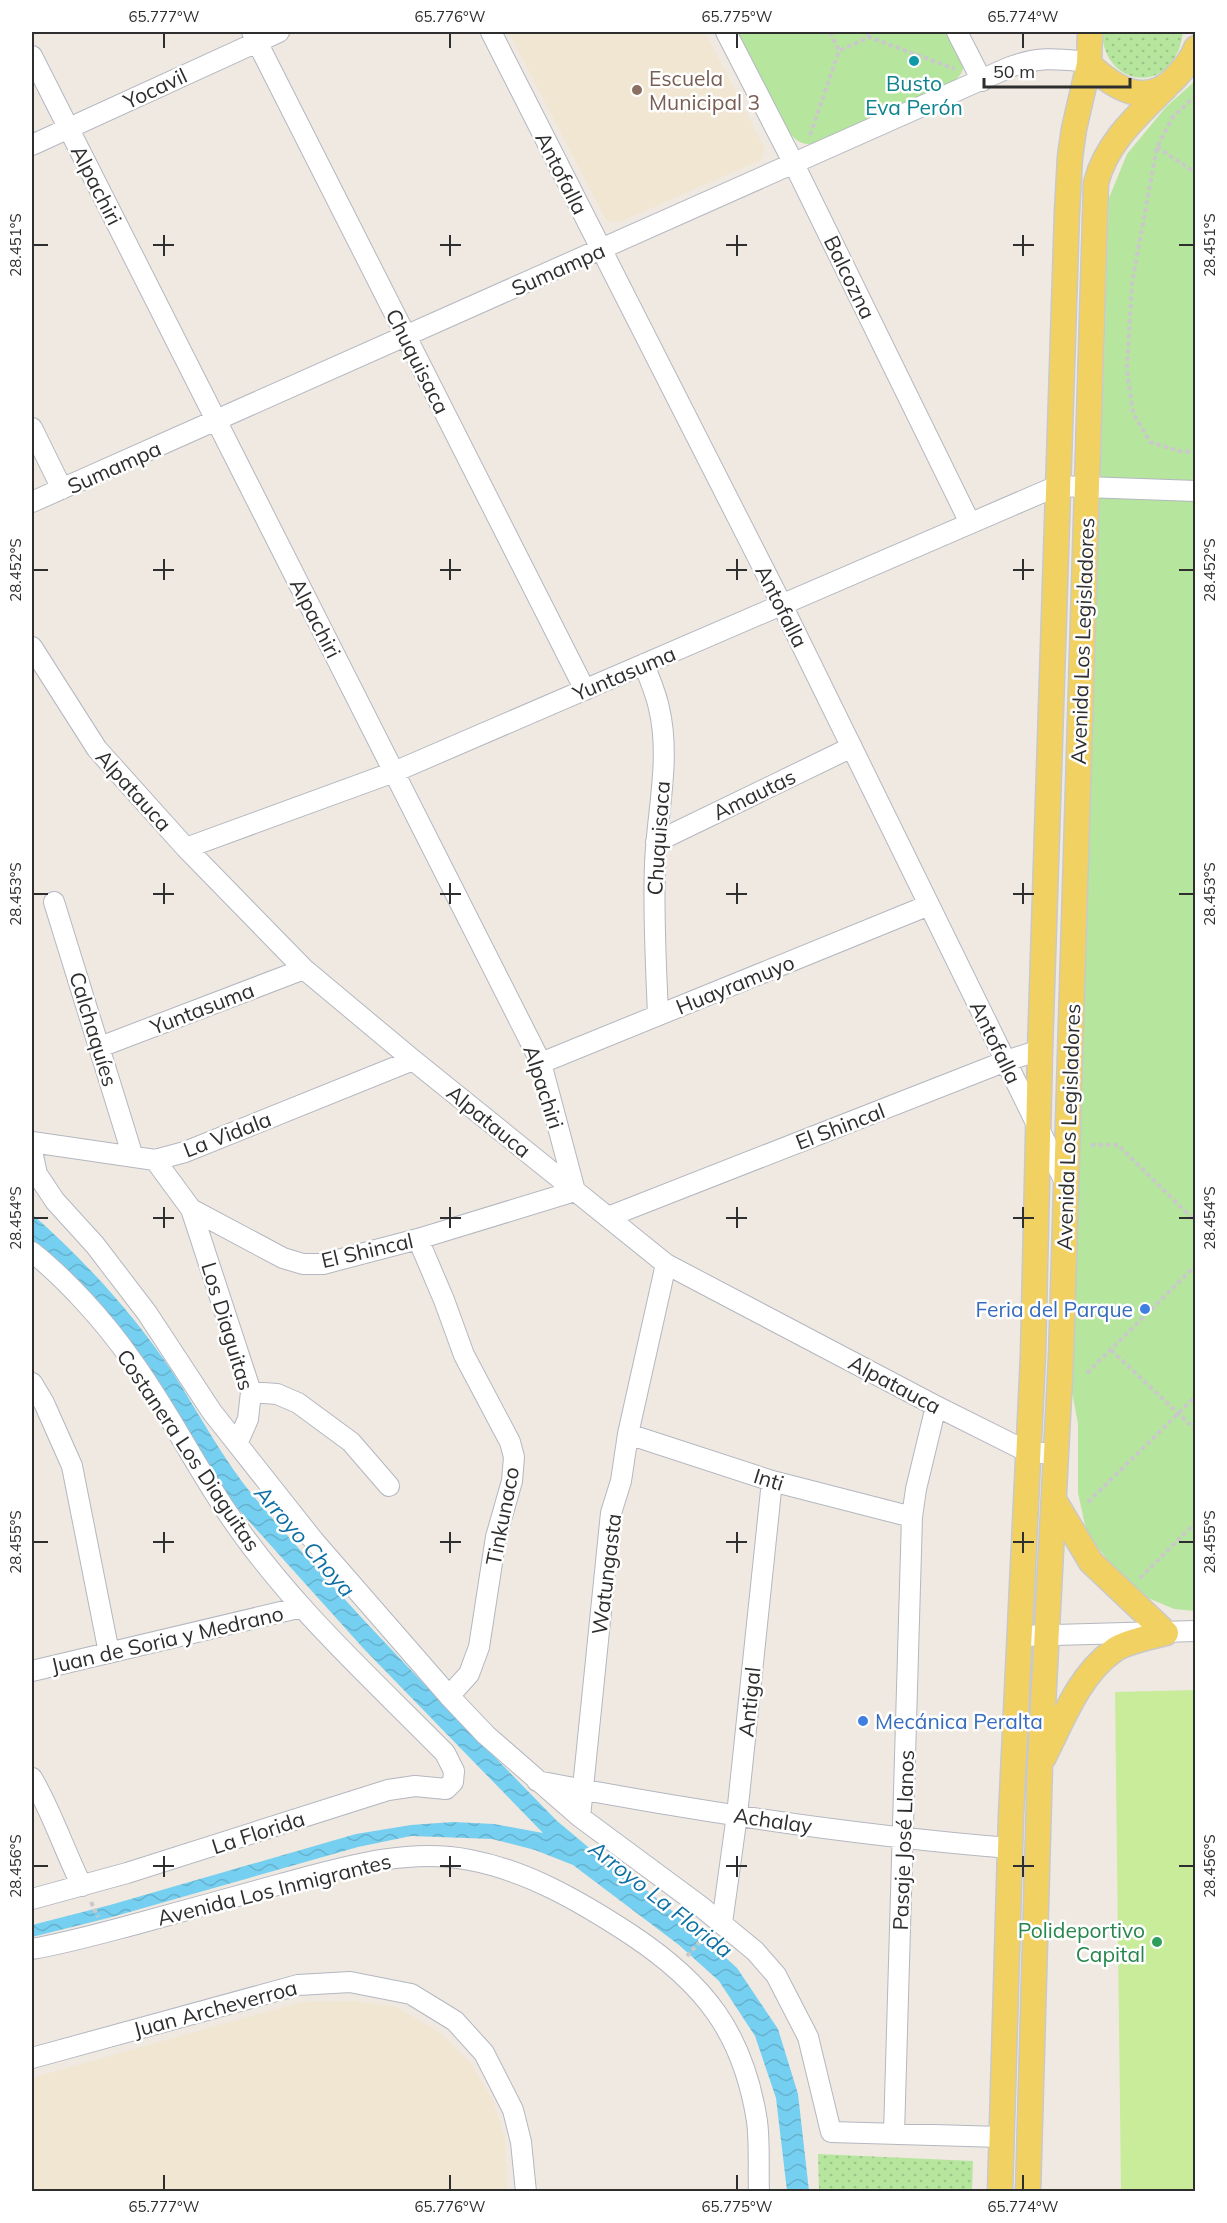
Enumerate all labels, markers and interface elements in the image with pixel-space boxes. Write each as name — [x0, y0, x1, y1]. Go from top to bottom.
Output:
text: 65.777°W — [129, 7, 200, 26]
text: 65.776°W — [415, 7, 486, 26]
text: 65.775°W — [702, 7, 773, 26]
text: 65.774°W — [988, 7, 1059, 26]
scale bar — [984, 51, 1130, 89]
marker: Busto Eva Perón — [907, 54, 921, 68]
text: 50 m — [993, 60, 1035, 83]
street label: Yocavil — [118, 62, 191, 114]
place label: Escuela Municipal 3 — [649, 65, 760, 115]
place label: Busto Eva Perón — [865, 70, 963, 120]
marker: Escuela Municipal 3 — [630, 83, 644, 97]
street label: Antofalla — [530, 127, 594, 219]
street label: Alpachiri — [66, 141, 128, 229]
text: 28.451°S — [6, 213, 25, 277]
text: 28.451°S — [1200, 213, 1219, 277]
street label: Balcozna — [819, 231, 881, 323]
street label: Sumampa — [507, 237, 609, 301]
street label: Chuquisaca — [380, 304, 456, 418]
street label: Sumampa — [63, 435, 165, 499]
street label: Avenida Los Legisladores — [1065, 517, 1099, 765]
text: 28.452°S — [6, 538, 25, 602]
text: 28.452°S — [1200, 538, 1219, 602]
street label: Antofalla — [750, 560, 814, 652]
street label: Alpachiri — [285, 574, 347, 662]
street label: Yuntasuma — [568, 640, 679, 707]
street label: Alpatauca — [91, 744, 177, 836]
street label: Amautas — [708, 763, 800, 825]
street label: Chuquisaca — [641, 780, 675, 896]
text: 28.453°S — [6, 862, 25, 926]
text: 28.453°S — [1200, 862, 1219, 926]
street label: Huayramuyo — [672, 948, 798, 1020]
street label: Calchaquíes — [64, 969, 124, 1089]
street label: Yuntasuma — [145, 976, 258, 1040]
street label: Antofalla — [965, 996, 1027, 1088]
street label: Avenida Los Legisladores — [1051, 1003, 1085, 1251]
street label: Alpachiri — [518, 1042, 570, 1132]
street label: Alpatauca — [442, 1079, 536, 1163]
street label: El Shincal — [792, 1097, 888, 1155]
street label: La Vidala — [179, 1105, 275, 1163]
text: 28.454°S — [6, 1186, 25, 1250]
text: 28.454°S — [1200, 1186, 1219, 1250]
street label: El Shincal — [319, 1227, 415, 1273]
street label: Los Diaguitas — [196, 1259, 260, 1393]
place label: Feria del Parque — [976, 1296, 1133, 1322]
marker: Feria del Parque — [1138, 1302, 1152, 1316]
street label: Costanera Los Diaguitas — [112, 1344, 266, 1556]
street label: Alpatauca — [844, 1349, 946, 1419]
street label: Inti — [751, 1462, 787, 1496]
street label: Tinkunaco — [480, 1464, 524, 1568]
water label: Arroyo Choya — [248, 1479, 361, 1603]
text: 28.455°S — [6, 1510, 25, 1574]
text: 28.455°S — [1200, 1510, 1219, 1574]
street label: Watungasta — [586, 1512, 626, 1636]
street label: Juan de Soria y Medrano — [48, 1600, 286, 1678]
street label: Antigal — [732, 1666, 766, 1738]
place label: Mecánica Peralta — [875, 1708, 1043, 1734]
marker: Mecánica Peralta — [856, 1714, 870, 1728]
street label: Pasaje José Llanos — [887, 1749, 919, 1931]
street label: Achalay — [732, 1802, 814, 1838]
street label: La Florida — [208, 1805, 308, 1859]
water label: Arroyo La Florida — [583, 1833, 739, 1964]
text: 28.456°S — [6, 1834, 25, 1898]
text: 28.456°S — [1200, 1834, 1219, 1898]
street label: Avenida Los Inmigrantes — [154, 1847, 394, 1931]
place label: Polideportivo Capital — [1018, 1917, 1145, 1967]
marker: Polideportivo Capital — [1150, 1935, 1164, 1949]
street label: Juan Archeverroa — [130, 1974, 300, 2042]
text: 65.777°W — [129, 2197, 200, 2216]
text: 65.776°W — [415, 2197, 486, 2216]
text: 65.775°W — [702, 2197, 773, 2216]
text: 65.774°W — [988, 2197, 1059, 2216]

